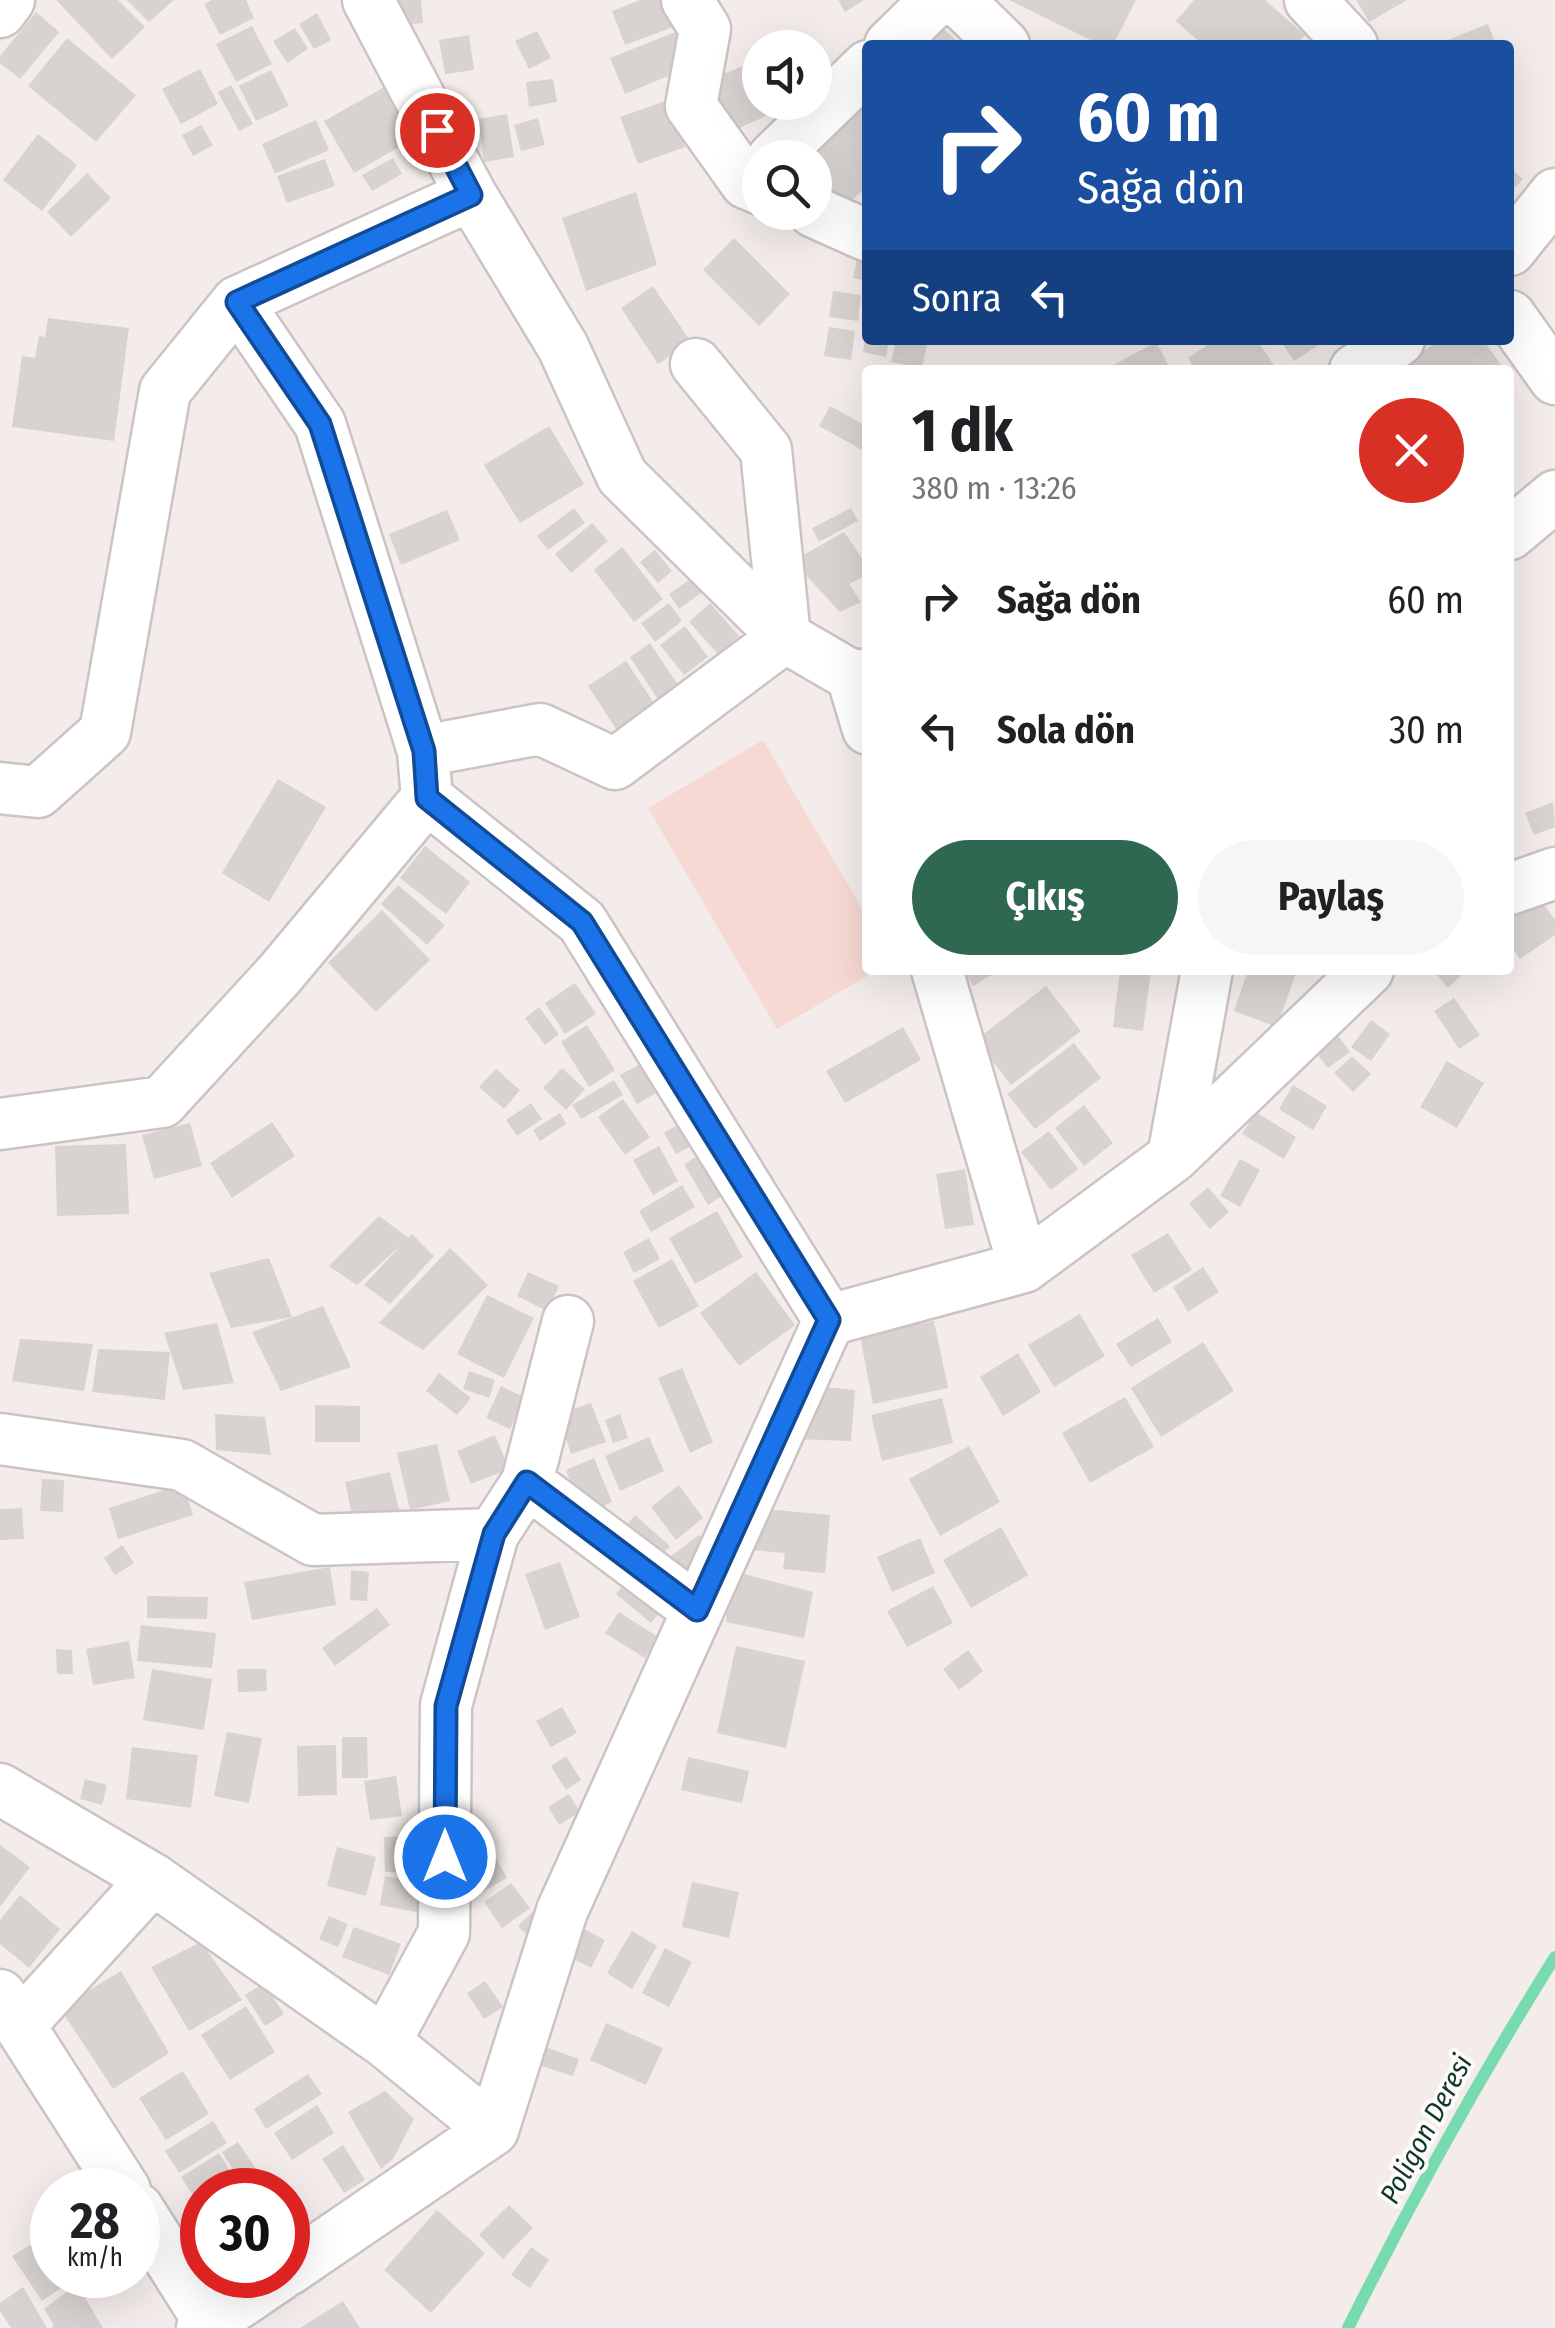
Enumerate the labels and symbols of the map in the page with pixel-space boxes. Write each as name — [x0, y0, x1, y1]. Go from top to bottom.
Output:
pin — [395, 88, 480, 173]
position arrow — [393, 1805, 497, 1909]
water label: Poligon Deresi — [1373, 2049, 1479, 2209]
speed limit sign: 30 — [180, 2168, 310, 2298]

